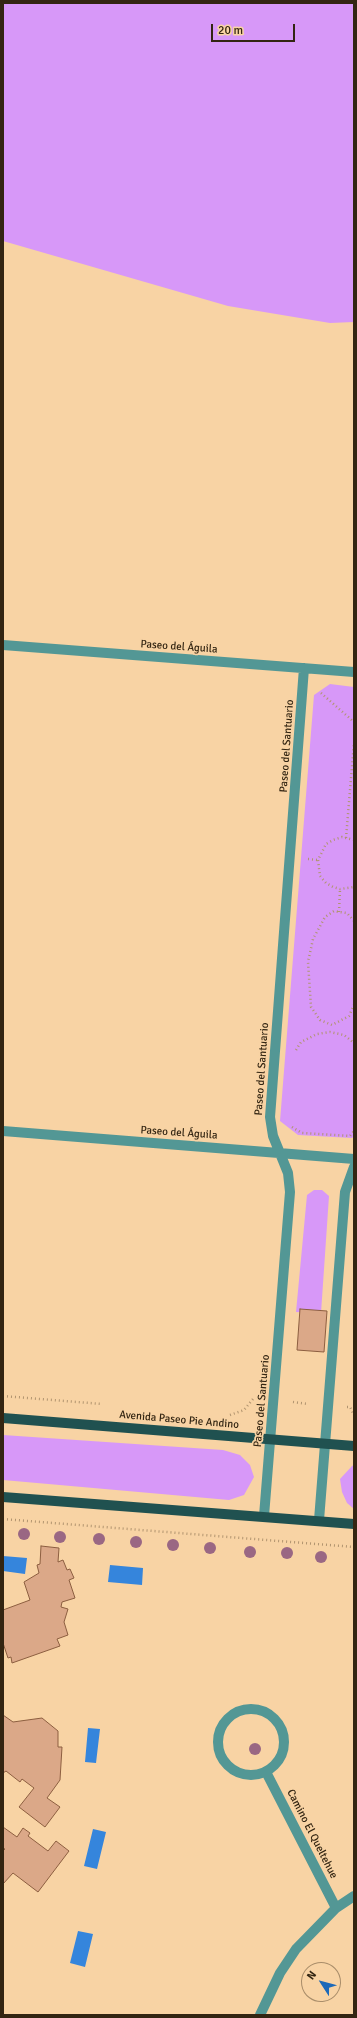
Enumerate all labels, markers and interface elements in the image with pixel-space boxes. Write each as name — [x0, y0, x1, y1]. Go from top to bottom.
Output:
scale bar — [213, 16, 297, 42]
text: 20 m — [218, 23, 243, 38]
street label: Paseo del Águila — [140, 638, 218, 656]
street label: Paseo del Santuario — [277, 699, 297, 793]
street label: Paseo del Santuario — [252, 1022, 272, 1116]
street label: Paseo del Águila — [140, 1124, 218, 1142]
street label: Paseo del Santuario — [251, 1354, 273, 1448]
street label: Avenida Paseo Pie Andino — [119, 1408, 239, 1432]
street label: Camino El Queltehue — [284, 1787, 340, 1881]
north arrow — [301, 1962, 341, 2002]
text: N — [304, 1968, 319, 1982]

